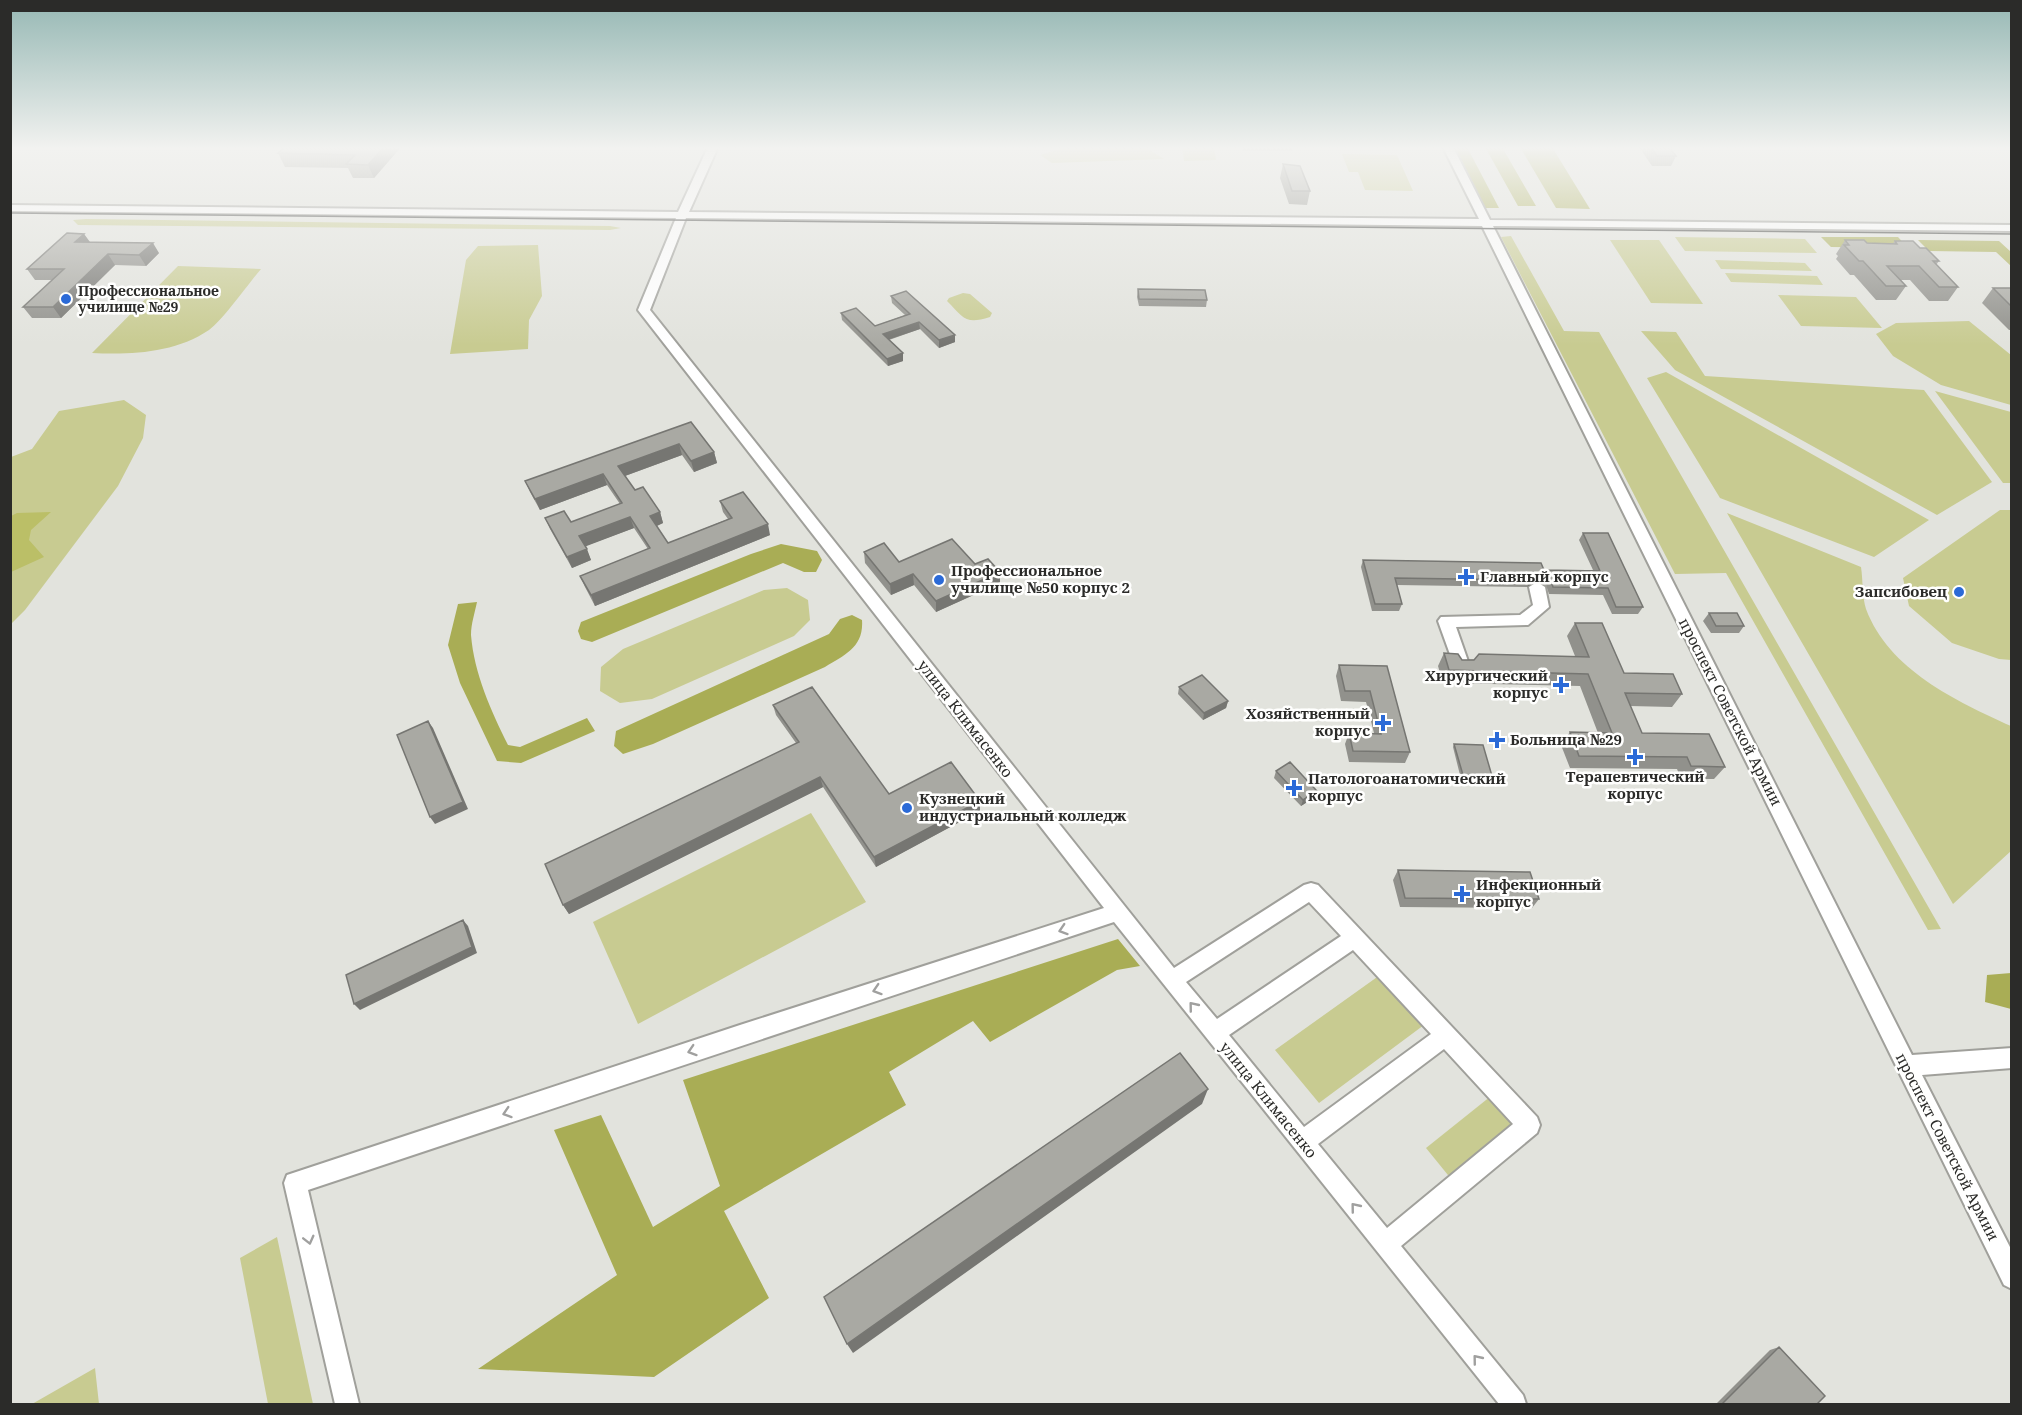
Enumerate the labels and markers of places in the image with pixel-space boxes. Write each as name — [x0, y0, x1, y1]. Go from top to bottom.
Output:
place label: Профессиональное училище №29 — [78, 281, 219, 316]
marker: Профессиональное училище №29 — [59, 292, 73, 306]
place label: Профессиональное училище №50 корпус 2 — [951, 560, 1130, 597]
place label: Главный корпус — [1480, 566, 1609, 586]
marker: Главный корпус — [1457, 568, 1475, 586]
marker: Профессиональное училище №50 корпус 2 — [932, 573, 946, 587]
place label: Запсибовец — [1855, 581, 1947, 601]
marker: Запсибовец — [1952, 585, 1966, 599]
place label: Хирургический корпус — [1425, 665, 1548, 702]
marker: Хирургический корпус — [1552, 676, 1570, 694]
place label: Хозяйственный корпус — [1246, 703, 1370, 740]
marker: Хозяйственный корпус — [1374, 714, 1392, 732]
place label: Больница №29 — [1510, 729, 1622, 749]
marker: Больница №29 — [1488, 731, 1506, 749]
marker: Терапевтический корпус — [1626, 748, 1644, 766]
place label: Терапевтический корпус — [1565, 766, 1705, 803]
place label: Патологоанатомический корпус — [1308, 768, 1506, 805]
marker: Патологоанатомический корпус — [1285, 779, 1303, 797]
place label: Кузнецкий индустриальный колледж — [919, 788, 1127, 825]
marker: Кузнецкий индустриальный колледж — [900, 801, 914, 815]
place label: Инфекционный корпус — [1476, 874, 1601, 911]
marker: Инфекционный корпус — [1453, 885, 1471, 903]

